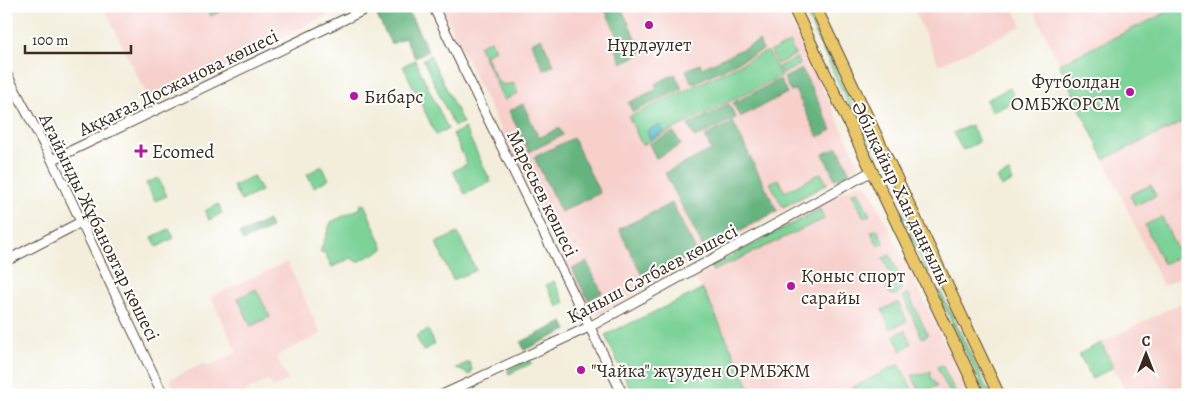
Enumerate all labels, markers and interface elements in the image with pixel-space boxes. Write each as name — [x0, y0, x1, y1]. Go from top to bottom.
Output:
marker: Нұрдәулет — [643, 19, 655, 31]
scale bar — [25, 22, 131, 54]
street label: Аққағаз Досжанова көшесі — [73, 23, 283, 143]
text: 100 m — [32, 30, 69, 50]
place label: Нұрдәулет — [606, 32, 692, 58]
place label: Футболдан ОМБЖОРСМ — [1011, 69, 1120, 117]
place label: Бибарс — [364, 84, 423, 110]
marker: Футболдан ОМБЖОРСМ — [1124, 86, 1136, 98]
marker: Бибарс — [348, 90, 360, 102]
street label: Әбілқайыр Хан даңғылы — [845, 97, 957, 290]
street label: Ағайынды Жұбановтар көшесі — [32, 108, 166, 346]
street label: Маресьев көшесі — [500, 126, 584, 261]
place label: Ecomed — [152, 139, 215, 165]
marker: Ecomed — [134, 144, 148, 158]
street label: Қаныш Сәтбаев көшесі — [563, 218, 742, 330]
place label: Қоныс спорт сарайы — [801, 263, 906, 311]
marker: Қоныс спорт сарайы — [785, 280, 797, 292]
north arrow — [1122, 328, 1172, 378]
text: С — [1142, 332, 1151, 351]
place label: "Чайка" жүзуден ОРМБЖМ — [591, 358, 810, 384]
marker: "Чайка" жүзуден ОРМБЖМ — [575, 364, 587, 376]

